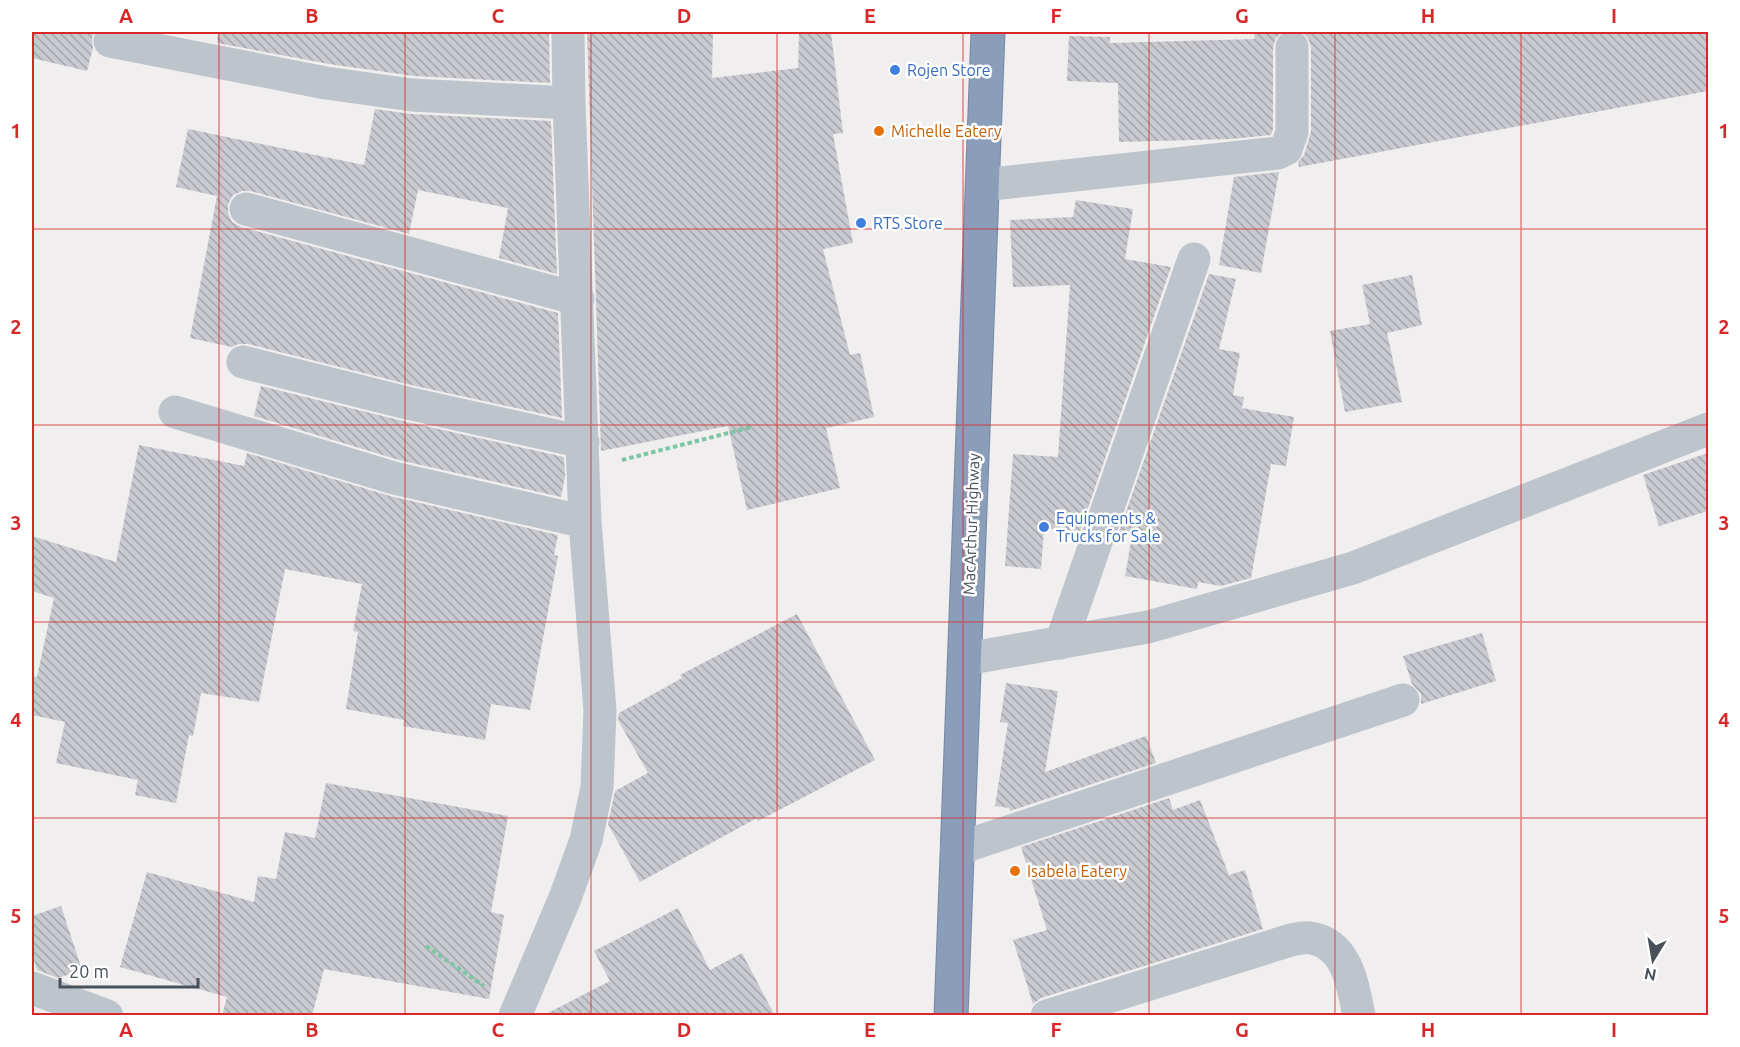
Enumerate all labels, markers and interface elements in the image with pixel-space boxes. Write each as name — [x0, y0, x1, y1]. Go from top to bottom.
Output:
text: A — [119, 4, 133, 27]
text: B — [305, 4, 319, 27]
text: C — [492, 4, 505, 27]
text: D — [677, 4, 691, 27]
text: E — [864, 4, 876, 27]
text: F — [1050, 4, 1062, 27]
text: G — [1235, 4, 1249, 27]
text: H — [1421, 4, 1435, 27]
text: I — [1611, 4, 1617, 27]
place label: Rojen Store — [907, 61, 991, 79]
marker: Rojen Store — [888, 63, 902, 77]
text: 1 — [10, 119, 22, 142]
text: 1 — [1718, 119, 1730, 142]
place label: Michelle Eatery — [891, 122, 1002, 140]
marker: Michelle Eatery — [872, 124, 886, 138]
place label: RTS Store — [873, 214, 943, 232]
marker: RTS Store — [854, 216, 868, 230]
text: 2 — [10, 315, 22, 338]
text: 2 — [1718, 315, 1730, 338]
street label: MacArthur Highway — [960, 452, 982, 595]
place label: Equipments & Trucks for Sale — [1056, 509, 1161, 545]
text: 3 — [10, 511, 22, 534]
text: 3 — [1718, 511, 1730, 534]
marker: Equipments & Trucks for Sale — [1037, 520, 1051, 534]
text: 4 — [10, 708, 22, 731]
text: 4 — [1718, 708, 1730, 731]
place label: Isabela Eatery — [1027, 862, 1127, 880]
marker: Isabela Eatery — [1008, 864, 1022, 878]
text: 5 — [10, 904, 22, 927]
text: 5 — [1718, 904, 1730, 927]
north arrow — [1623, 930, 1683, 990]
scale bar — [60, 951, 198, 989]
text: 20 m — [69, 961, 109, 981]
text: N — [1643, 965, 1658, 985]
text: A — [119, 1018, 133, 1041]
text: B — [305, 1018, 319, 1041]
text: C — [492, 1018, 505, 1041]
text: D — [677, 1018, 691, 1041]
text: E — [864, 1018, 876, 1041]
text: F — [1050, 1018, 1062, 1041]
text: G — [1235, 1018, 1249, 1041]
text: H — [1421, 1018, 1435, 1041]
text: I — [1611, 1018, 1617, 1041]

